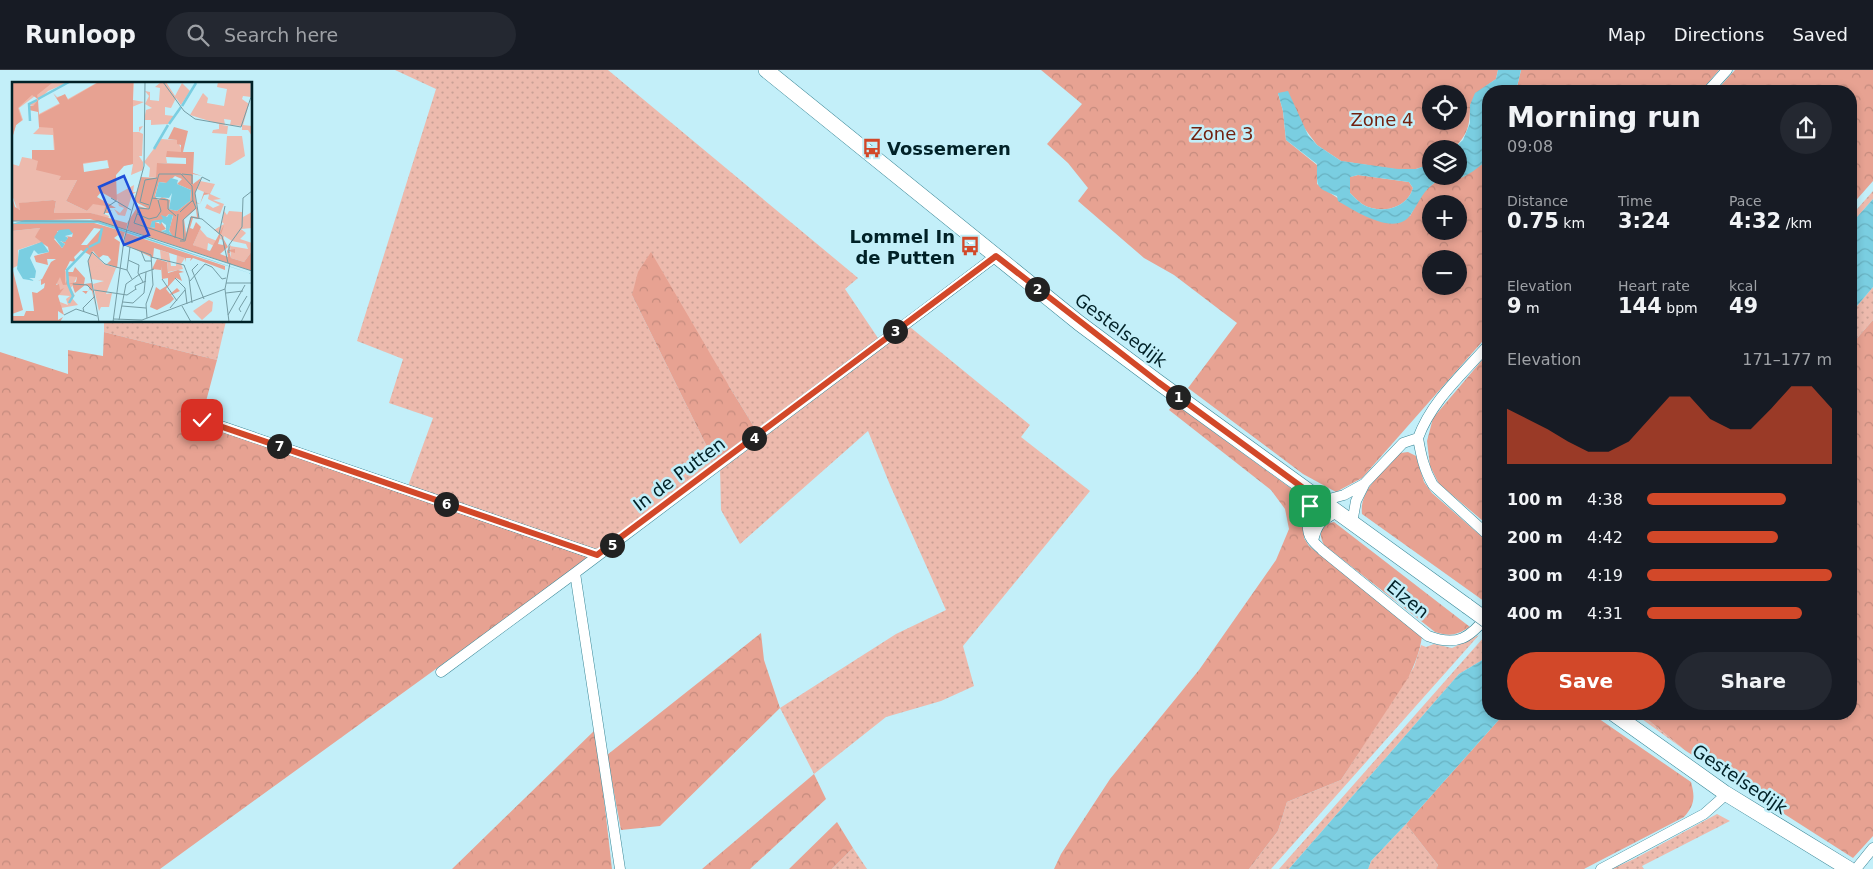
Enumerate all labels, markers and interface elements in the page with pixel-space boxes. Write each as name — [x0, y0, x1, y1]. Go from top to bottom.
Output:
search box — [166, 12, 516, 57]
text: Runloop — [25, 21, 136, 49]
icon: search — [184, 21, 212, 49]
text: Search here — [224, 24, 338, 46]
text: Map — [1608, 24, 1646, 45]
text: Directions — [1674, 24, 1764, 45]
text: Saved — [1792, 24, 1848, 45]
inset map — [12, 82, 252, 322]
map controls — [1422, 85, 1467, 295]
button: locate — [1422, 85, 1467, 130]
text: Morning run — [1507, 101, 1701, 134]
button: share — [1780, 102, 1832, 154]
park label: Zone 4 — [1351, 109, 1414, 130]
park label: Zone 3 — [1191, 123, 1254, 144]
bus stop icon: Vossemeren — [861, 137, 883, 159]
text: 09:08 — [1507, 137, 1553, 156]
place label: Vossemeren — [887, 138, 1011, 159]
button: layers — [1422, 140, 1467, 185]
text: Distance — [1507, 193, 1568, 209]
text: Time — [1618, 193, 1652, 209]
text: Pace — [1729, 193, 1762, 209]
button: + — [1422, 195, 1467, 240]
text: 0.75 — [1507, 209, 1559, 233]
text: 3:24 — [1618, 209, 1670, 233]
text: 4:32 — [1729, 209, 1781, 233]
text: km — [1559, 215, 1585, 231]
text: /km — [1781, 215, 1812, 231]
place label: Lommel In de Putten — [849, 226, 955, 268]
bus stop icon: Lommel In de Putten — [959, 235, 981, 257]
button: − — [1422, 250, 1467, 295]
pin: 2 — [1024, 276, 1050, 302]
text: Elevation — [1507, 278, 1572, 294]
text: Heart rate — [1618, 278, 1690, 294]
text: kcal — [1729, 278, 1757, 294]
text: 2 — [1033, 281, 1042, 297]
street label: Gestelsedijk — [1071, 289, 1172, 372]
text: 9 — [1507, 294, 1522, 318]
text: 144 — [1618, 294, 1662, 318]
text: 49 — [1729, 294, 1758, 318]
text: m — [1522, 300, 1540, 316]
text: bpm — [1662, 300, 1698, 316]
pin: 3 — [882, 318, 908, 344]
text: 3 — [891, 323, 900, 339]
text: Elevation — [1507, 350, 1581, 369]
text: 171–177 m — [1742, 350, 1832, 369]
pin: 1 — [1166, 384, 1190, 410]
text: 1 — [1174, 389, 1183, 405]
pin — [181, 399, 223, 441]
icon: check — [188, 406, 216, 434]
pin: 4 — [742, 426, 766, 450]
text: 4 — [750, 430, 759, 446]
street label: In de Putten — [629, 433, 729, 515]
pin: 7 — [266, 434, 292, 458]
text: 7 — [275, 438, 284, 454]
pin — [1289, 485, 1331, 527]
text: 100 m — [1507, 490, 1563, 509]
text: 4:38 — [1587, 490, 1623, 509]
pin: 6 — [434, 492, 458, 516]
icon: arrive — [1296, 492, 1324, 520]
text: 6 — [442, 496, 451, 512]
text: 200 m — [1507, 528, 1563, 547]
text: 4:42 — [1587, 528, 1623, 547]
pin: 5 — [600, 532, 624, 558]
text: 5 — [608, 537, 617, 553]
text: 300 m — [1507, 566, 1563, 585]
text: 4:19 — [1587, 566, 1623, 585]
street label: Elzen — [1383, 576, 1433, 622]
text: 400 m — [1507, 604, 1563, 623]
text: 4:31 — [1587, 604, 1623, 623]
button: Save — [1507, 652, 1665, 710]
button: Share — [1675, 652, 1832, 710]
street label: Gestelsedijk — [1689, 740, 1792, 819]

